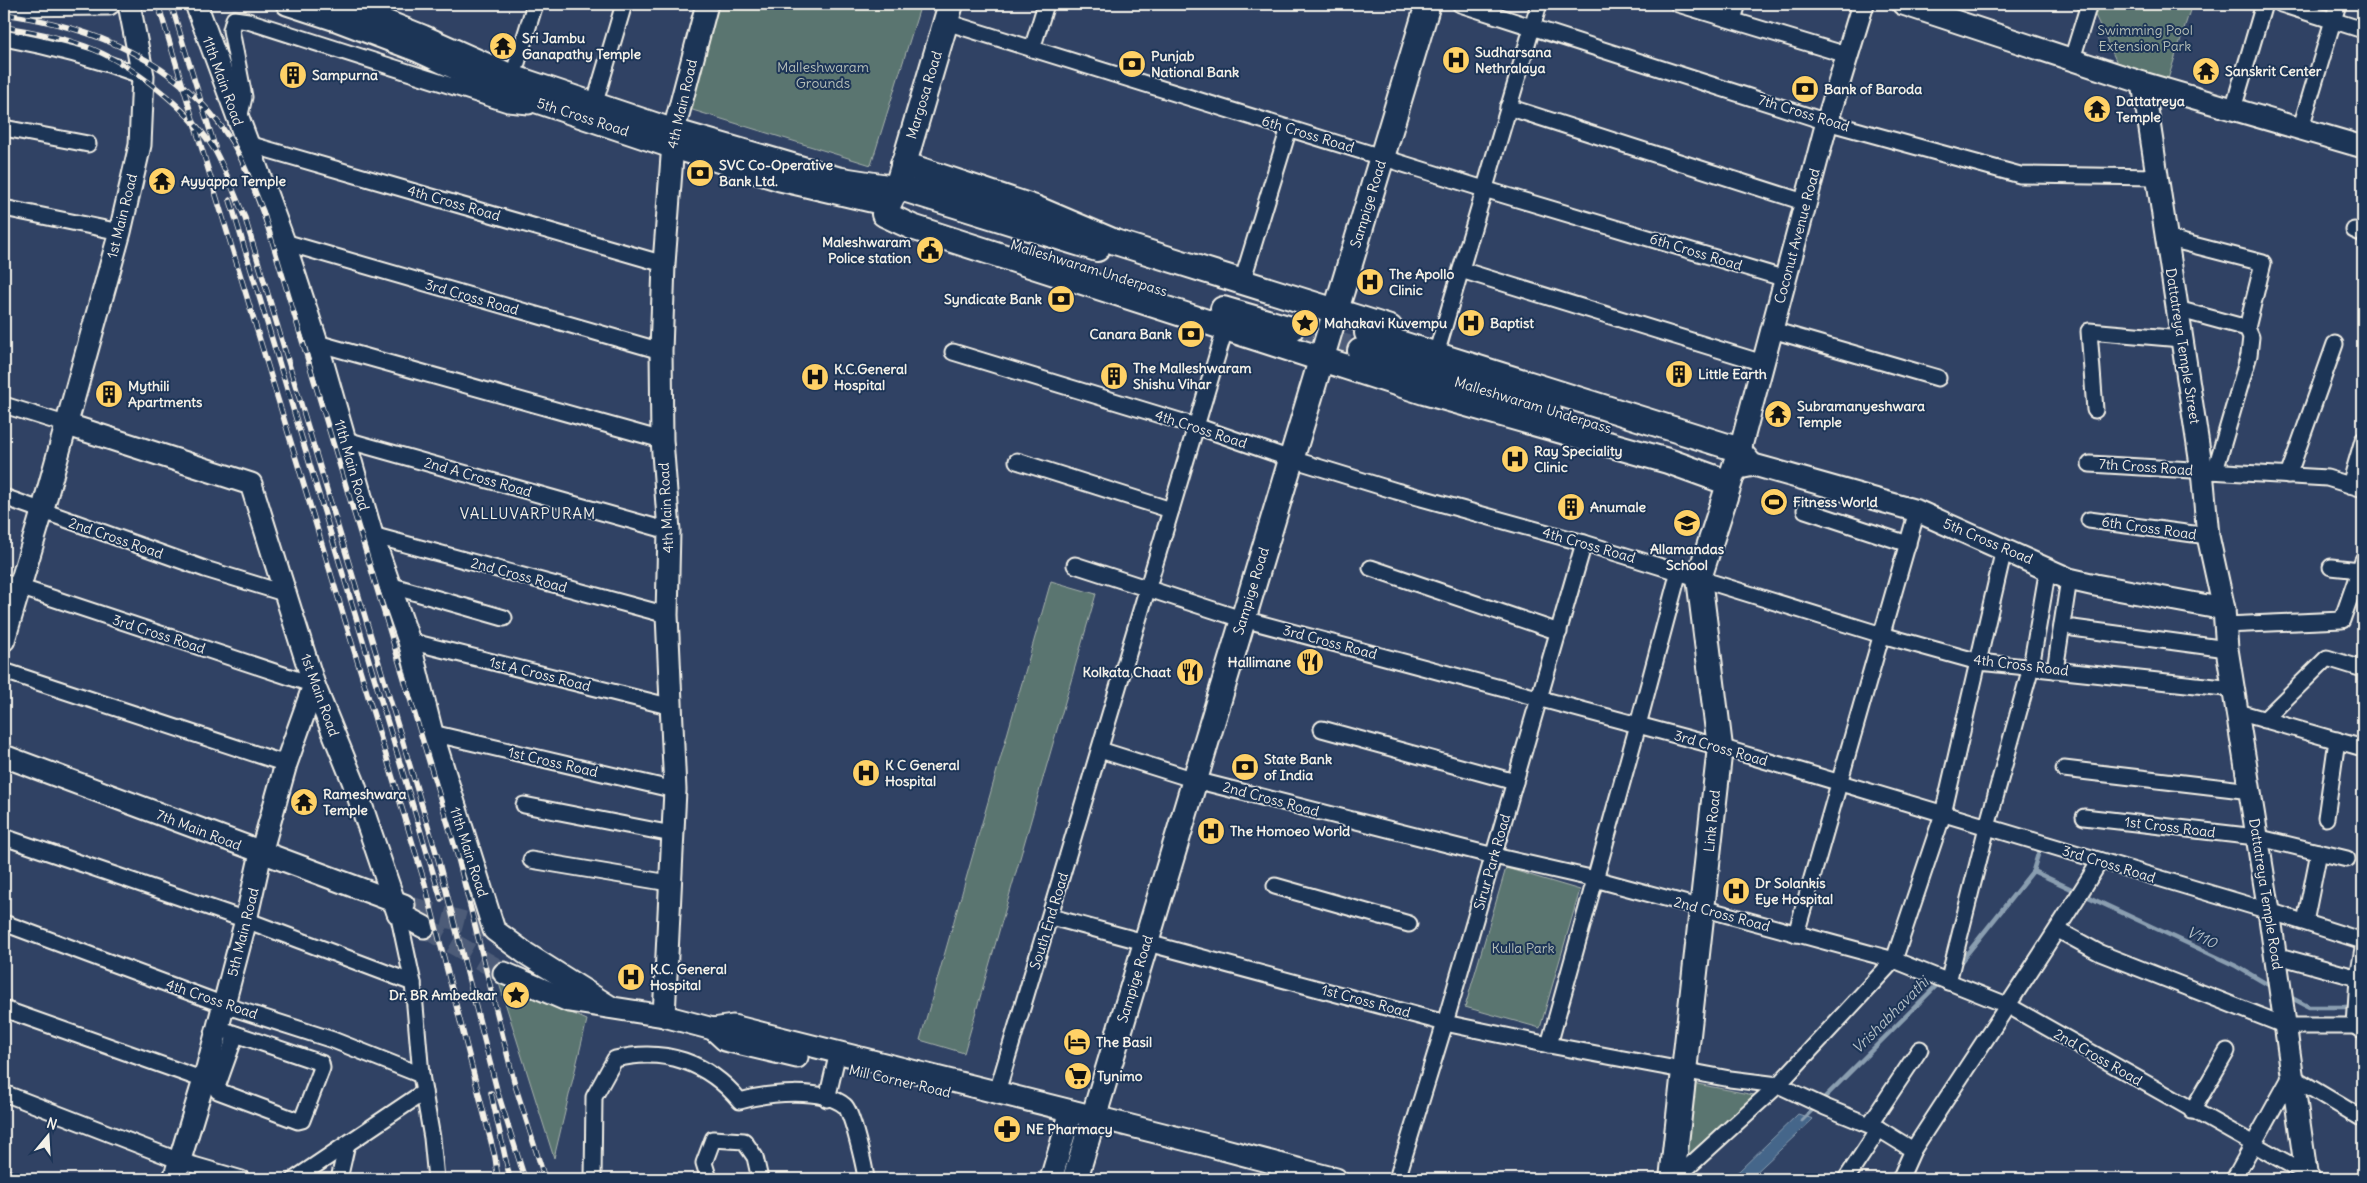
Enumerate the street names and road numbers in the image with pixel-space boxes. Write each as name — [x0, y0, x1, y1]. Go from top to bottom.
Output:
street label: 11th Main Road — [198, 34, 248, 128]
street label: Margosa Road — [902, 49, 946, 141]
street label: 4th Main Road — [663, 58, 701, 150]
street label: 7th Cross Road — [1756, 91, 1852, 135]
street label: 5th Cross Road — [535, 94, 631, 140]
street label: 6th Cross Road — [1260, 111, 1356, 157]
street label: Sampige Road — [1346, 158, 1390, 250]
street label: Coconut Avenue Road — [1770, 166, 1824, 306]
street label: 1st Main Road — [103, 172, 141, 260]
street label: 4th Cross Road — [406, 181, 502, 225]
street label: 6th Cross Road — [1648, 229, 1744, 275]
street label: Malleshwaram Underpass — [1008, 236, 1170, 300]
street label: Dattatreya Temple Street — [2162, 267, 2204, 426]
street label: 3rd Cross Road — [423, 275, 521, 319]
street label: Malleshwaram Underpass — [1452, 373, 1614, 437]
street label: 4th Cross Road — [1153, 406, 1249, 452]
street label: 11th Main Road — [330, 417, 374, 513]
street label: 2nd A Cross Road — [422, 453, 534, 501]
street label: 7th Cross Road — [2098, 455, 2194, 479]
street label: 4th Main Road — [655, 462, 677, 554]
street label: 6th Cross Road — [2100, 512, 2198, 544]
street label: 2nd Cross Road — [66, 513, 166, 563]
street label: 5th Cross Road — [1940, 514, 2036, 568]
street label: 4th Cross Road — [1541, 523, 1637, 567]
street label: Sampige Road — [1229, 545, 1273, 637]
street label: 2nd Cross Road — [469, 554, 569, 596]
street label: 3rd Cross Road — [110, 611, 208, 657]
street label: 3rd Cross Road — [1281, 621, 1379, 663]
street label: 4th Cross Road — [1972, 650, 2070, 680]
street label: 1st Main Road — [297, 651, 343, 739]
street label: 1st A Cross Road — [487, 653, 593, 695]
street label: 3rd Cross Road — [1672, 726, 1770, 770]
street label: 1st Cross Road — [506, 743, 600, 781]
street label: 2nd Cross Road — [1221, 778, 1321, 820]
street label: Link Road — [1700, 789, 1724, 853]
street label: 11th Main Road — [446, 805, 492, 899]
street label: 7th Main Road — [154, 806, 244, 854]
street label: Sirur Park Road — [1470, 812, 1514, 912]
street label: 1st Cross Road — [2124, 812, 2216, 842]
street label: Dattatreya Temple Road — [2245, 817, 2287, 971]
street label: 3rd Cross Road — [2060, 841, 2158, 887]
street label: South End Road — [1026, 870, 1072, 972]
street label: 5th Main Road — [223, 886, 263, 978]
street label: 2nd Cross Road — [1672, 893, 1772, 935]
street label: Sampige Road — [1113, 933, 1157, 1025]
street label: 4th Cross Road — [164, 975, 260, 1023]
street label: 1st Cross Road — [1319, 980, 1413, 1022]
street label: 2nd Cross Road — [2051, 1024, 2145, 1090]
street label: Mill Corner Road — [847, 1061, 953, 1101]

